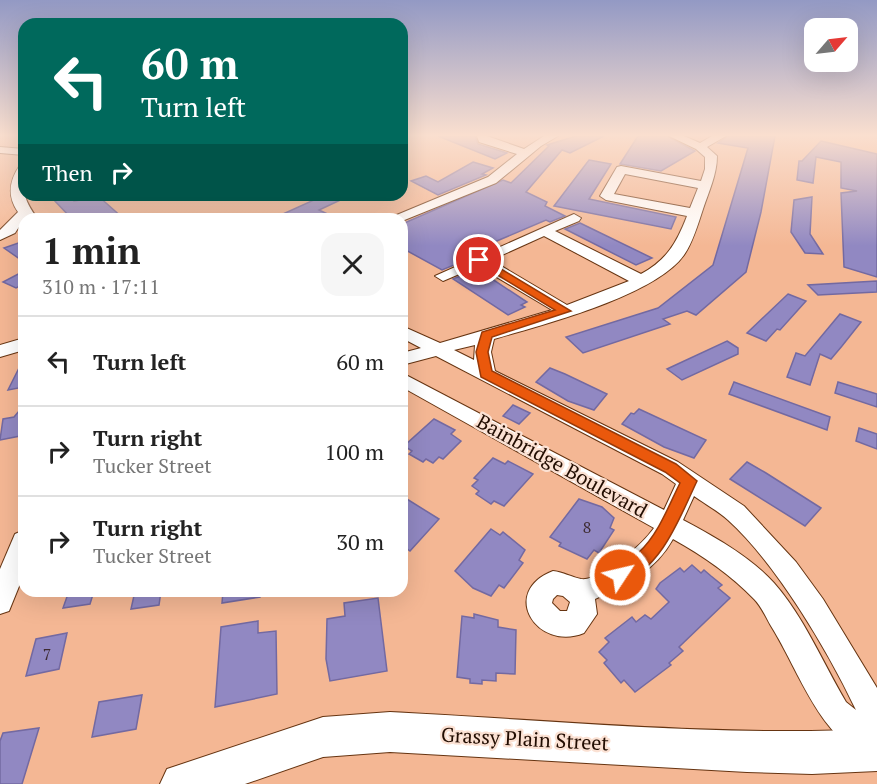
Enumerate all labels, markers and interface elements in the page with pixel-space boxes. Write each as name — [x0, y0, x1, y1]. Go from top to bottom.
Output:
north arrow — [804, 18, 858, 72]
map controls — [804, 18, 858, 72]
text: 60 m — [141, 35, 239, 91]
icon: left — [42, 42, 120, 120]
text: Turn left — [141, 89, 246, 125]
icon: right — [105, 156, 138, 189]
text: Then — [42, 158, 93, 187]
text: 1 min — [42, 227, 140, 274]
button: close — [321, 233, 384, 296]
pin — [453, 234, 504, 285]
icon: arrive — [462, 243, 495, 276]
text: 310 m · 17:11 — [42, 273, 160, 300]
icon: left — [42, 345, 75, 378]
text: Turn left — [93, 347, 186, 376]
text: 60 m — [336, 347, 384, 376]
street label: Bainbridge Boulevard — [472, 407, 652, 524]
text: Turn right — [93, 423, 202, 452]
icon: right — [42, 435, 75, 468]
text: 100 m — [324, 437, 384, 466]
text: Tucker Street — [93, 452, 212, 479]
text: Turn right — [93, 513, 202, 542]
house number: 8 — [583, 516, 591, 538]
icon: right — [42, 525, 75, 558]
text: 30 m — [336, 527, 384, 556]
text: Tucker Street — [93, 542, 212, 569]
position arrow — [588, 543, 652, 607]
house number: 7 — [43, 643, 51, 665]
street label: Grassy Plain Street — [440, 721, 610, 756]

